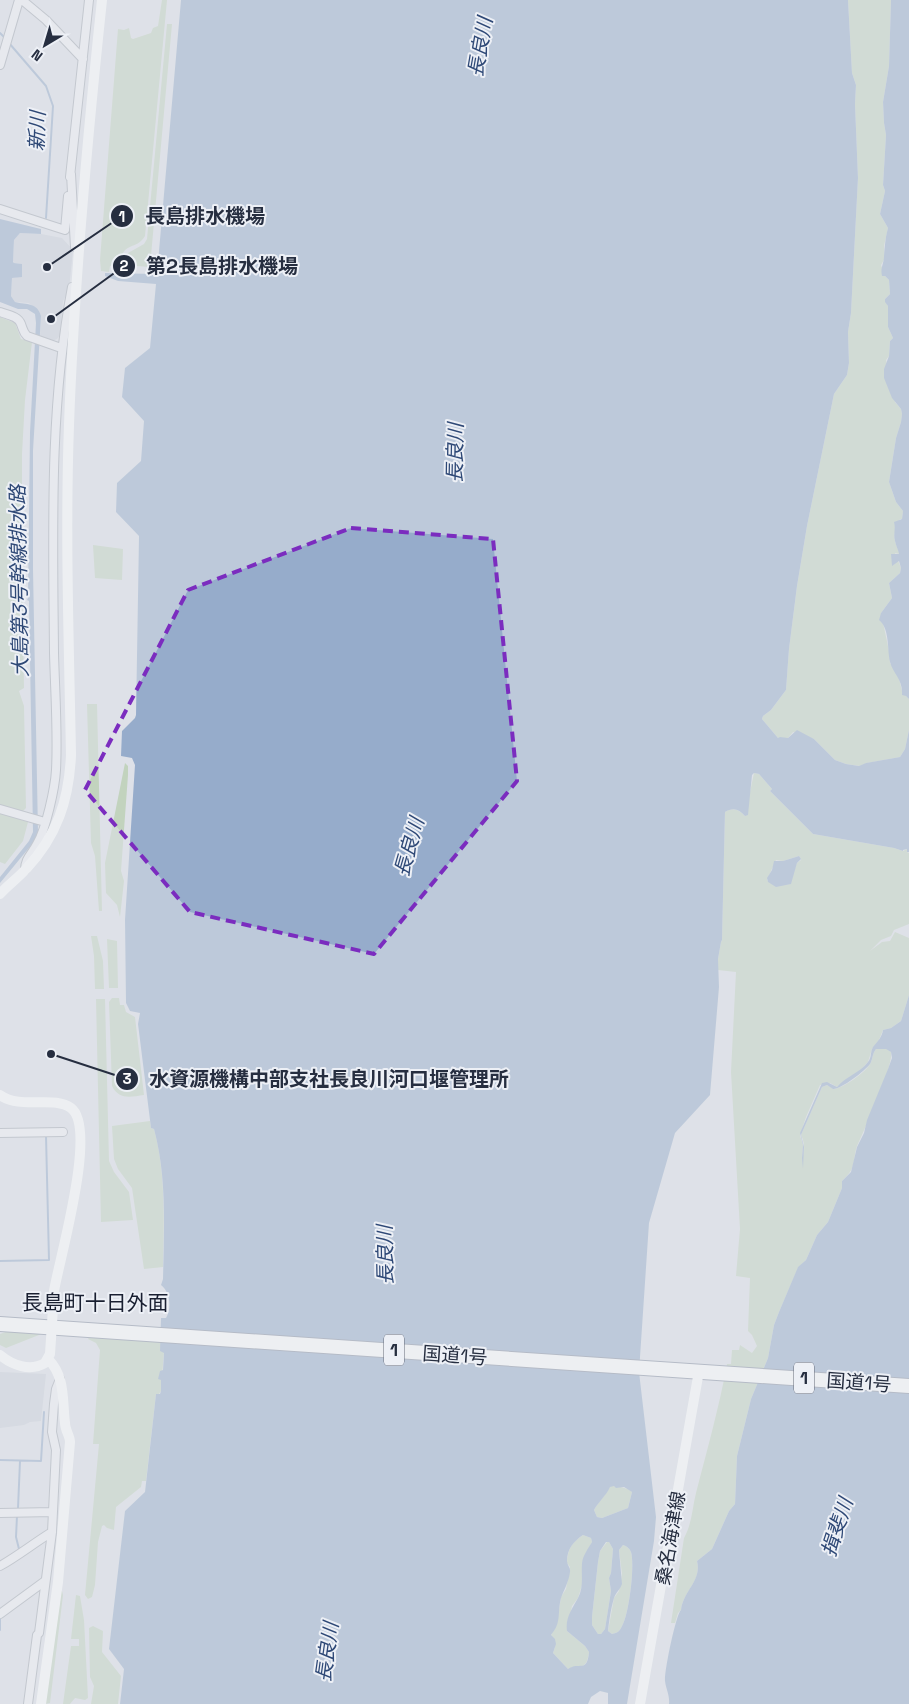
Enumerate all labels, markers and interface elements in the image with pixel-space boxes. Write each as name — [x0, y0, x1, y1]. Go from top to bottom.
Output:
water label: 長良川 — [462, 13, 498, 79]
north arrow — [20, 20, 70, 70]
text: N — [28, 45, 46, 65]
water label: 新川 — [23, 109, 51, 151]
callout: 長島排水機場 — [110, 199, 275, 234]
text: 長島排水機場 — [145, 203, 265, 229]
text: 1 — [119, 207, 125, 226]
callout: 第2長島排水機場 — [111, 249, 308, 284]
text: 第2長島排水機場 — [146, 253, 298, 279]
text: 2 — [120, 256, 129, 275]
water label: 長良川 — [441, 421, 469, 483]
water label: 大島第3号幹線排水路 — [4, 483, 34, 677]
water label: 長良川 — [388, 813, 430, 879]
callout: 水資源機構中部支社長良川河口堰管理所 — [114, 1061, 519, 1096]
text: 水資源機構中部支社長良川河口堰管理所 — [149, 1066, 509, 1092]
text: 3 — [122, 1069, 132, 1088]
water label: 長良川 — [371, 1223, 399, 1285]
district label: 長島町十日外面 — [22, 1289, 169, 1316]
road number: 1 — [384, 1334, 404, 1366]
street label: 国道1号 — [422, 1341, 488, 1370]
road number: 1 — [794, 1362, 814, 1394]
street label: 国道1号 — [826, 1368, 892, 1397]
street label: 桑名海津線 — [650, 1489, 691, 1587]
water label: 揖斐川 — [815, 1493, 859, 1560]
water label: 長良川 — [310, 1619, 344, 1684]

